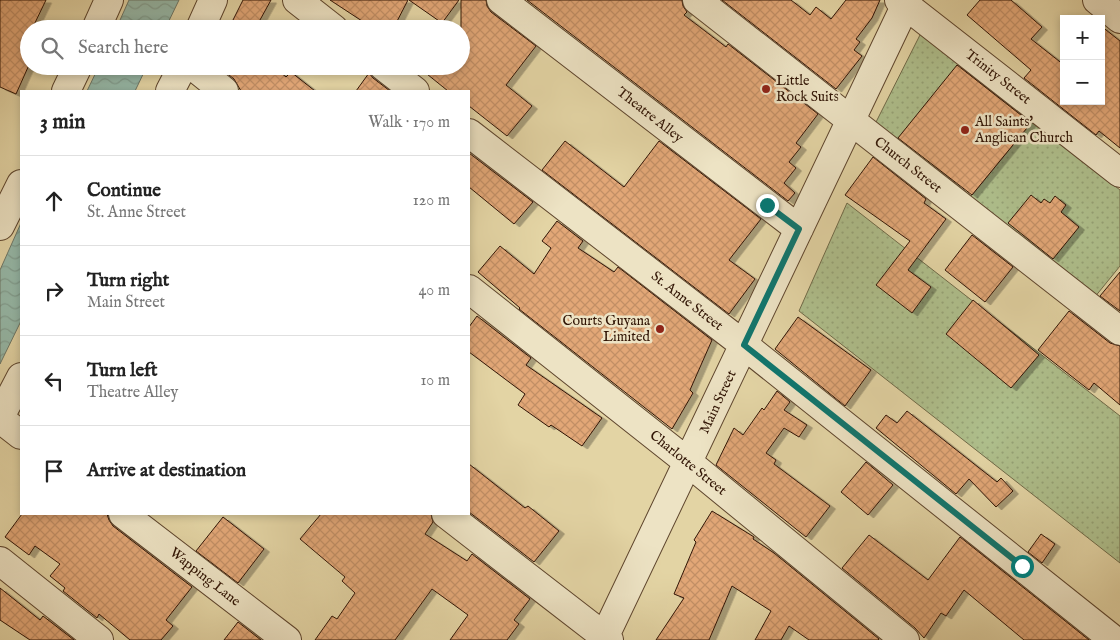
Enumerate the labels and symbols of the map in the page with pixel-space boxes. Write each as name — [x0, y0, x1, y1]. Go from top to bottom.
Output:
street label: Trinity Street — [961, 46, 1035, 108]
place label: Little Rock Suits — [776, 72, 839, 106]
street label: Theatre Alley — [613, 83, 687, 147]
marker: Little Rock Suits — [760, 83, 772, 95]
place label: All Saints' Anglican Church — [974, 113, 1073, 147]
marker: All Saints' Anglican Church — [959, 124, 971, 136]
street label: Church Street — [871, 133, 946, 197]
route end — [756, 194, 779, 217]
street label: St. Anne Street — [647, 267, 727, 335]
place label: Courts Guyana Limited — [563, 312, 651, 346]
marker: Courts Guyana Limited — [654, 323, 666, 335]
street label: Main Street — [695, 367, 741, 437]
street label: Charlotte Street — [646, 426, 730, 500]
street label: Wapping Lane — [166, 544, 245, 611]
route start — [1011, 555, 1034, 578]

